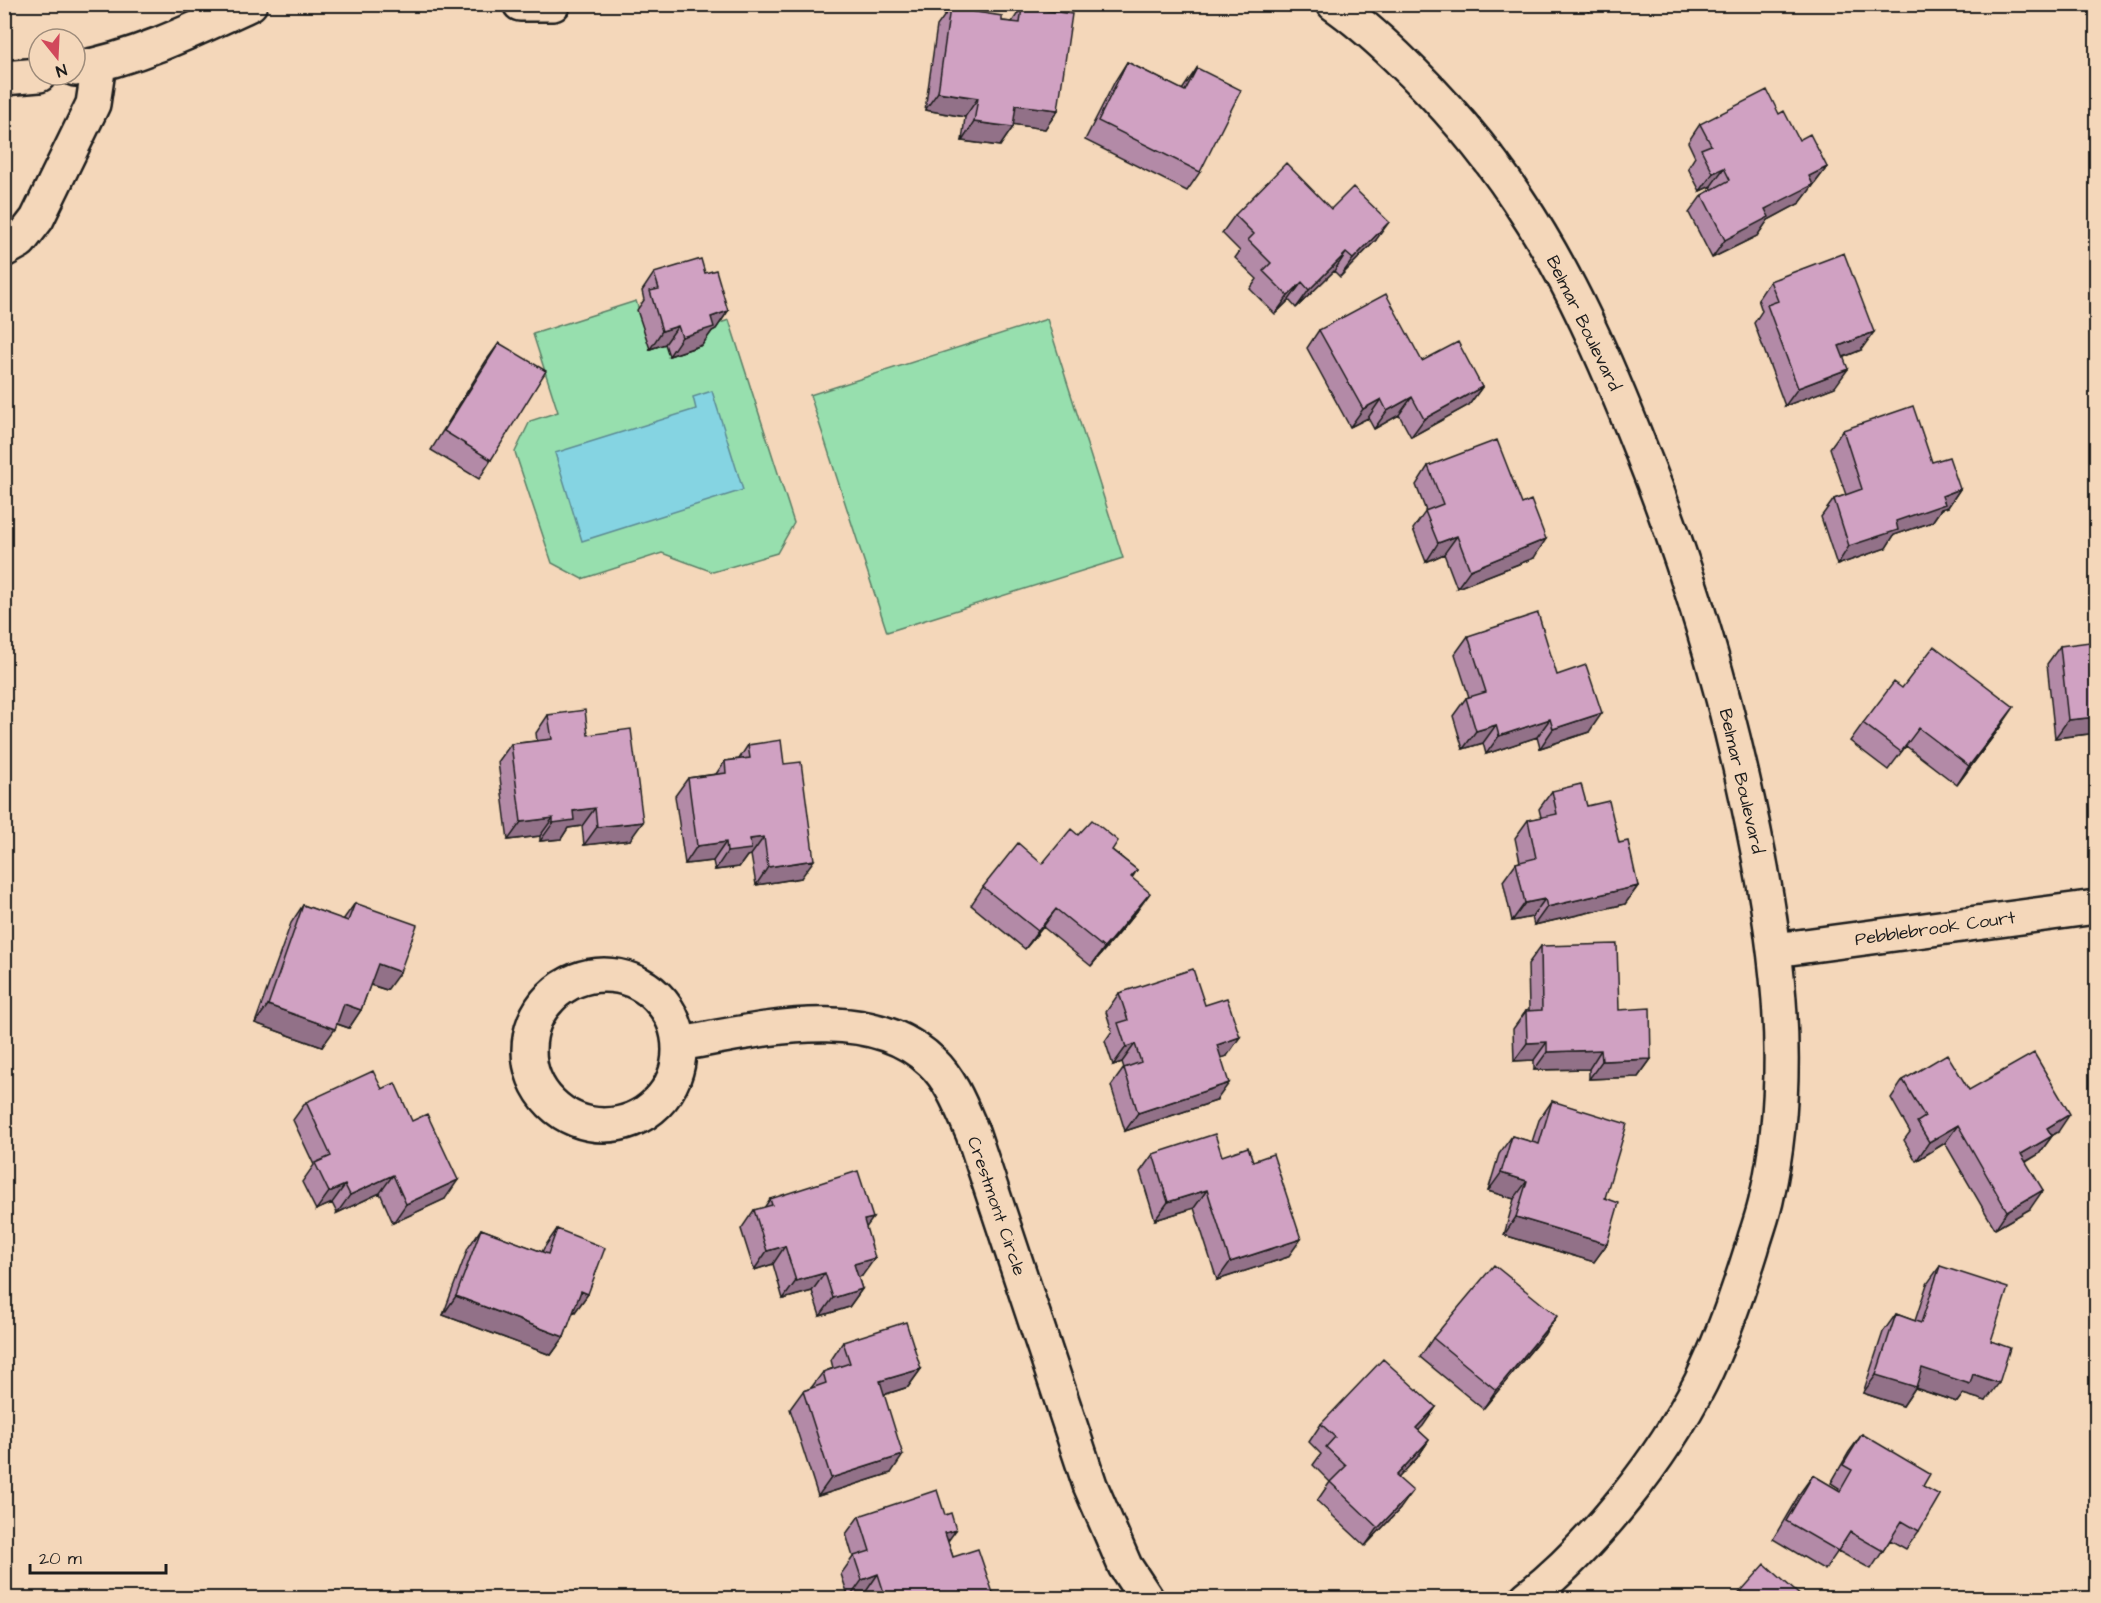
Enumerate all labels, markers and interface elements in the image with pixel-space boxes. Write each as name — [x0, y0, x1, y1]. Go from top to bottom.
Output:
north arrow — [27, 27, 87, 87]
text: N — [53, 58, 69, 82]
street label: Belmar Boulevard — [1540, 251, 1627, 395]
street label: Belmar Boulevard — [1713, 706, 1770, 856]
street label: Pebblebrook Court — [1853, 905, 2018, 952]
street label: Crestmont Circle — [961, 1133, 1032, 1279]
scale bar — [30, 1537, 166, 1575]
text: 20 m — [39, 1546, 82, 1571]

